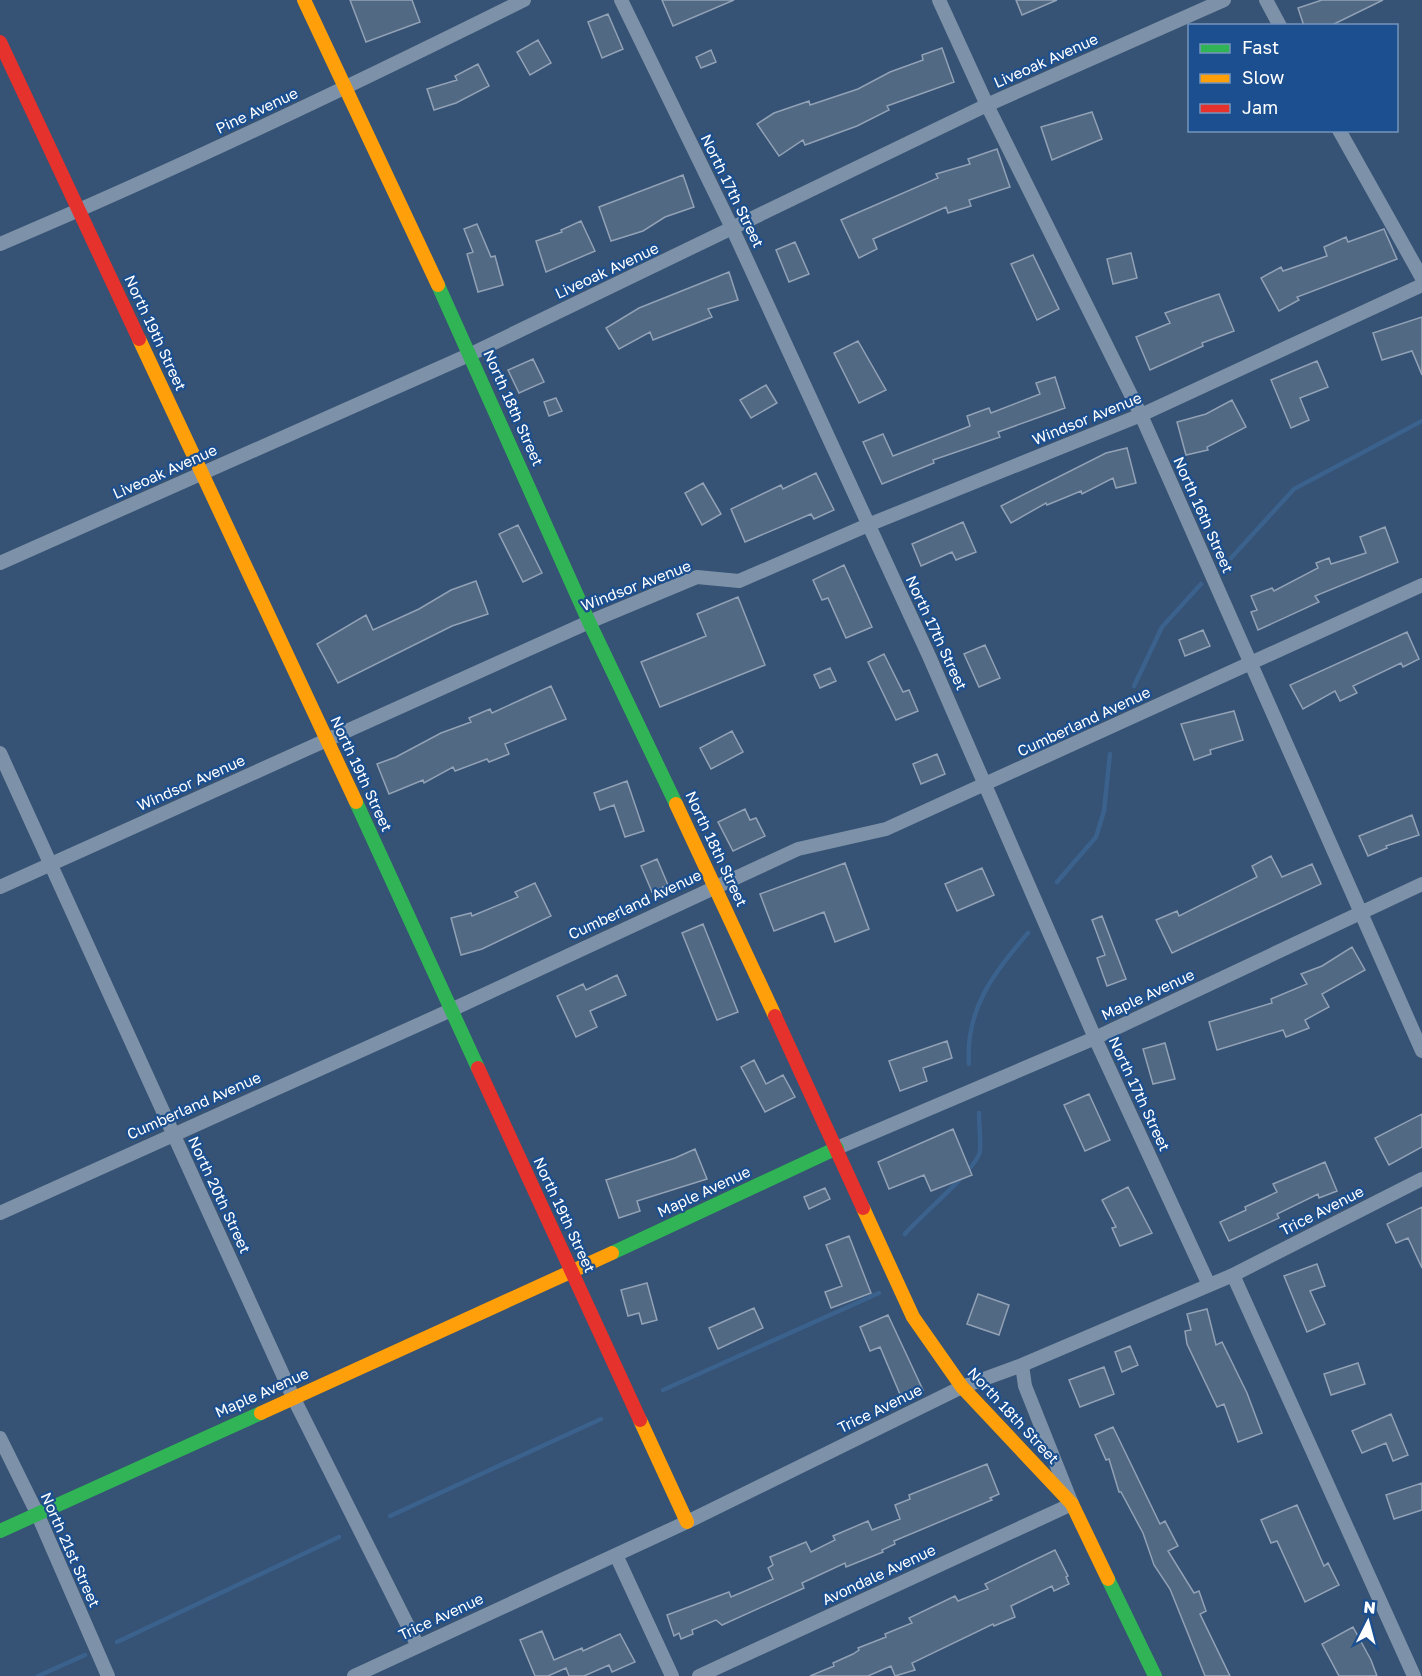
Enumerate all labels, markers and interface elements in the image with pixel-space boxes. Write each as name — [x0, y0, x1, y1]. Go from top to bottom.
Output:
legend — [1188, 24, 1398, 132]
street label: Liveoak Avenue — [991, 29, 1101, 91]
text: Fast — [1242, 36, 1279, 58]
text: Slow — [1242, 66, 1285, 88]
street label: Pine Avenue — [213, 83, 301, 137]
text: Jam — [1242, 96, 1278, 118]
street label: North 17th Street — [698, 131, 768, 250]
street label: Liveoak Avenue — [552, 238, 661, 302]
street label: North 19th Street — [121, 272, 191, 393]
street label: North 18th Street — [480, 347, 548, 469]
street label: Windsor Avenue — [1029, 388, 1144, 448]
street label: Liveoak Avenue — [110, 440, 220, 502]
street label: North 16th Street — [1170, 454, 1238, 575]
street label: Windsor Avenue — [578, 556, 693, 614]
street label: North 17th Street — [903, 573, 971, 693]
street label: Cumberland Avenue — [1014, 682, 1153, 760]
street label: North 19th Street — [327, 713, 397, 834]
street label: Windsor Avenue — [134, 750, 248, 814]
street label: North 18th Street — [682, 788, 752, 909]
street label: Cumberland Avenue — [565, 865, 704, 943]
street label: Maple Avenue — [1098, 965, 1197, 1024]
street label: North 17th Street — [1106, 1034, 1174, 1154]
street label: Cumberland Avenue — [124, 1067, 264, 1143]
street label: North 20th Street — [185, 1133, 255, 1256]
street label: North 19th Street — [530, 1154, 600, 1275]
street label: Maple Avenue — [654, 1162, 753, 1221]
street label: Trice Avenue — [1277, 1181, 1367, 1239]
street label: Maple Avenue — [212, 1363, 311, 1421]
street label: North 18th Street — [964, 1363, 1063, 1467]
street label: Trice Avenue — [835, 1380, 925, 1436]
street label: North 21st Street — [38, 1489, 104, 1610]
street label: Avondale Avenue — [819, 1540, 938, 1608]
street label: Trice Avenue — [395, 1588, 486, 1644]
north arrow — [1338, 1592, 1398, 1652]
text: N — [1362, 1597, 1377, 1618]

